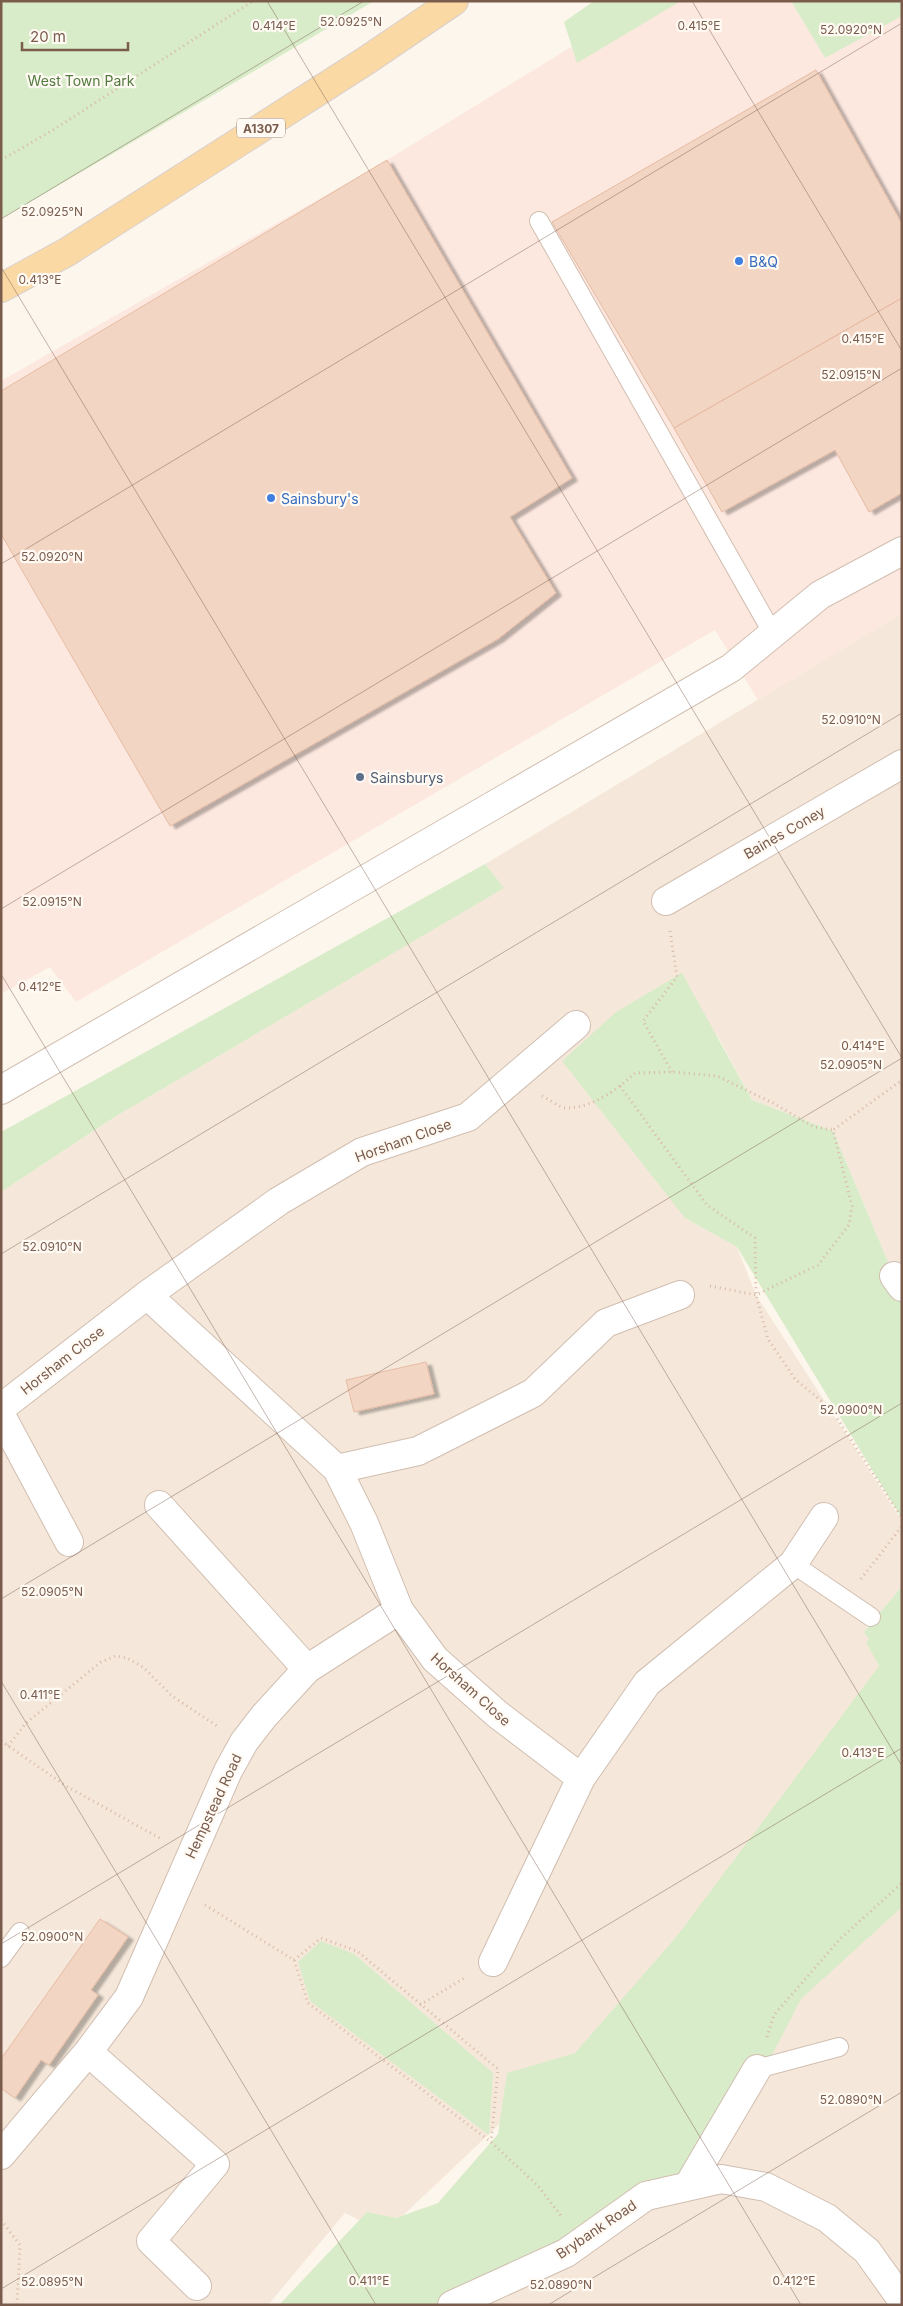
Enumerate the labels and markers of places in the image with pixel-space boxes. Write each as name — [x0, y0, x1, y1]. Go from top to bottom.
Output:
place label: B&Q — [749, 253, 778, 270]
marker: B&Q — [733, 255, 745, 267]
place label: Sainsbury's — [281, 490, 359, 507]
marker: Sainsbury's — [265, 492, 277, 504]
place label: Sainsburys — [370, 769, 444, 786]
marker: Sainsburys — [354, 771, 366, 783]

